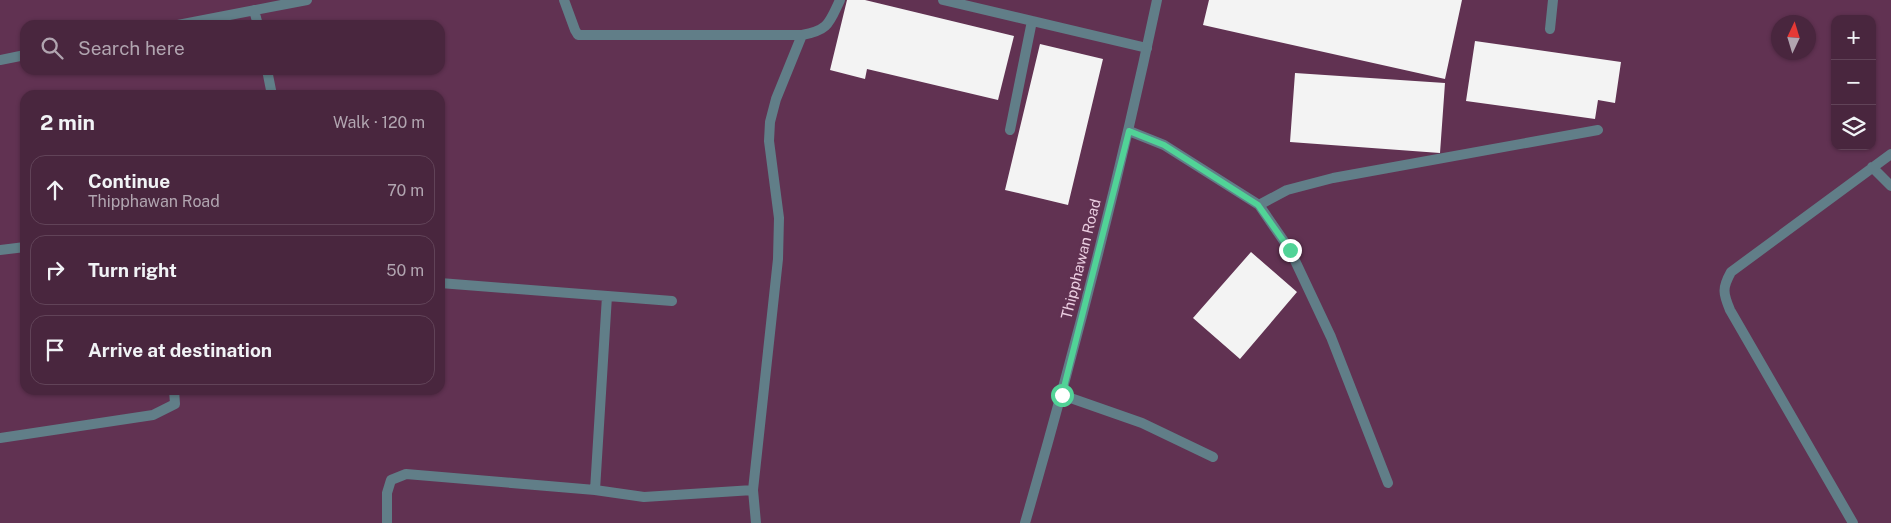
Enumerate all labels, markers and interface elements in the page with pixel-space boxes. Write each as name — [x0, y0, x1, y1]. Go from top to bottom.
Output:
north arrow — [1771, 15, 1816, 60]
map controls — [1831, 15, 1876, 150]
button: + — [1831, 15, 1876, 60]
search box — [20, 20, 445, 75]
icon: search — [38, 34, 66, 62]
text: Search here — [78, 37, 185, 59]
button: − — [1831, 60, 1876, 105]
button: layers — [1831, 105, 1876, 150]
text: 2 min — [40, 110, 95, 135]
text: Walk · 120 m — [333, 113, 425, 132]
text: Continue — [88, 170, 170, 192]
icon: ahead — [41, 176, 69, 204]
text: 70 m — [387, 181, 424, 200]
text: Thipphawan Road — [88, 192, 220, 211]
street label: Thipphawan Road — [1057, 197, 1104, 321]
route end — [1279, 239, 1302, 262]
icon: right — [41, 256, 69, 284]
text: Turn right — [88, 259, 177, 281]
text: 50 m — [386, 261, 424, 280]
icon: arrive — [41, 336, 69, 364]
text: Arrive at destination — [88, 339, 272, 361]
route start — [1051, 384, 1074, 407]

